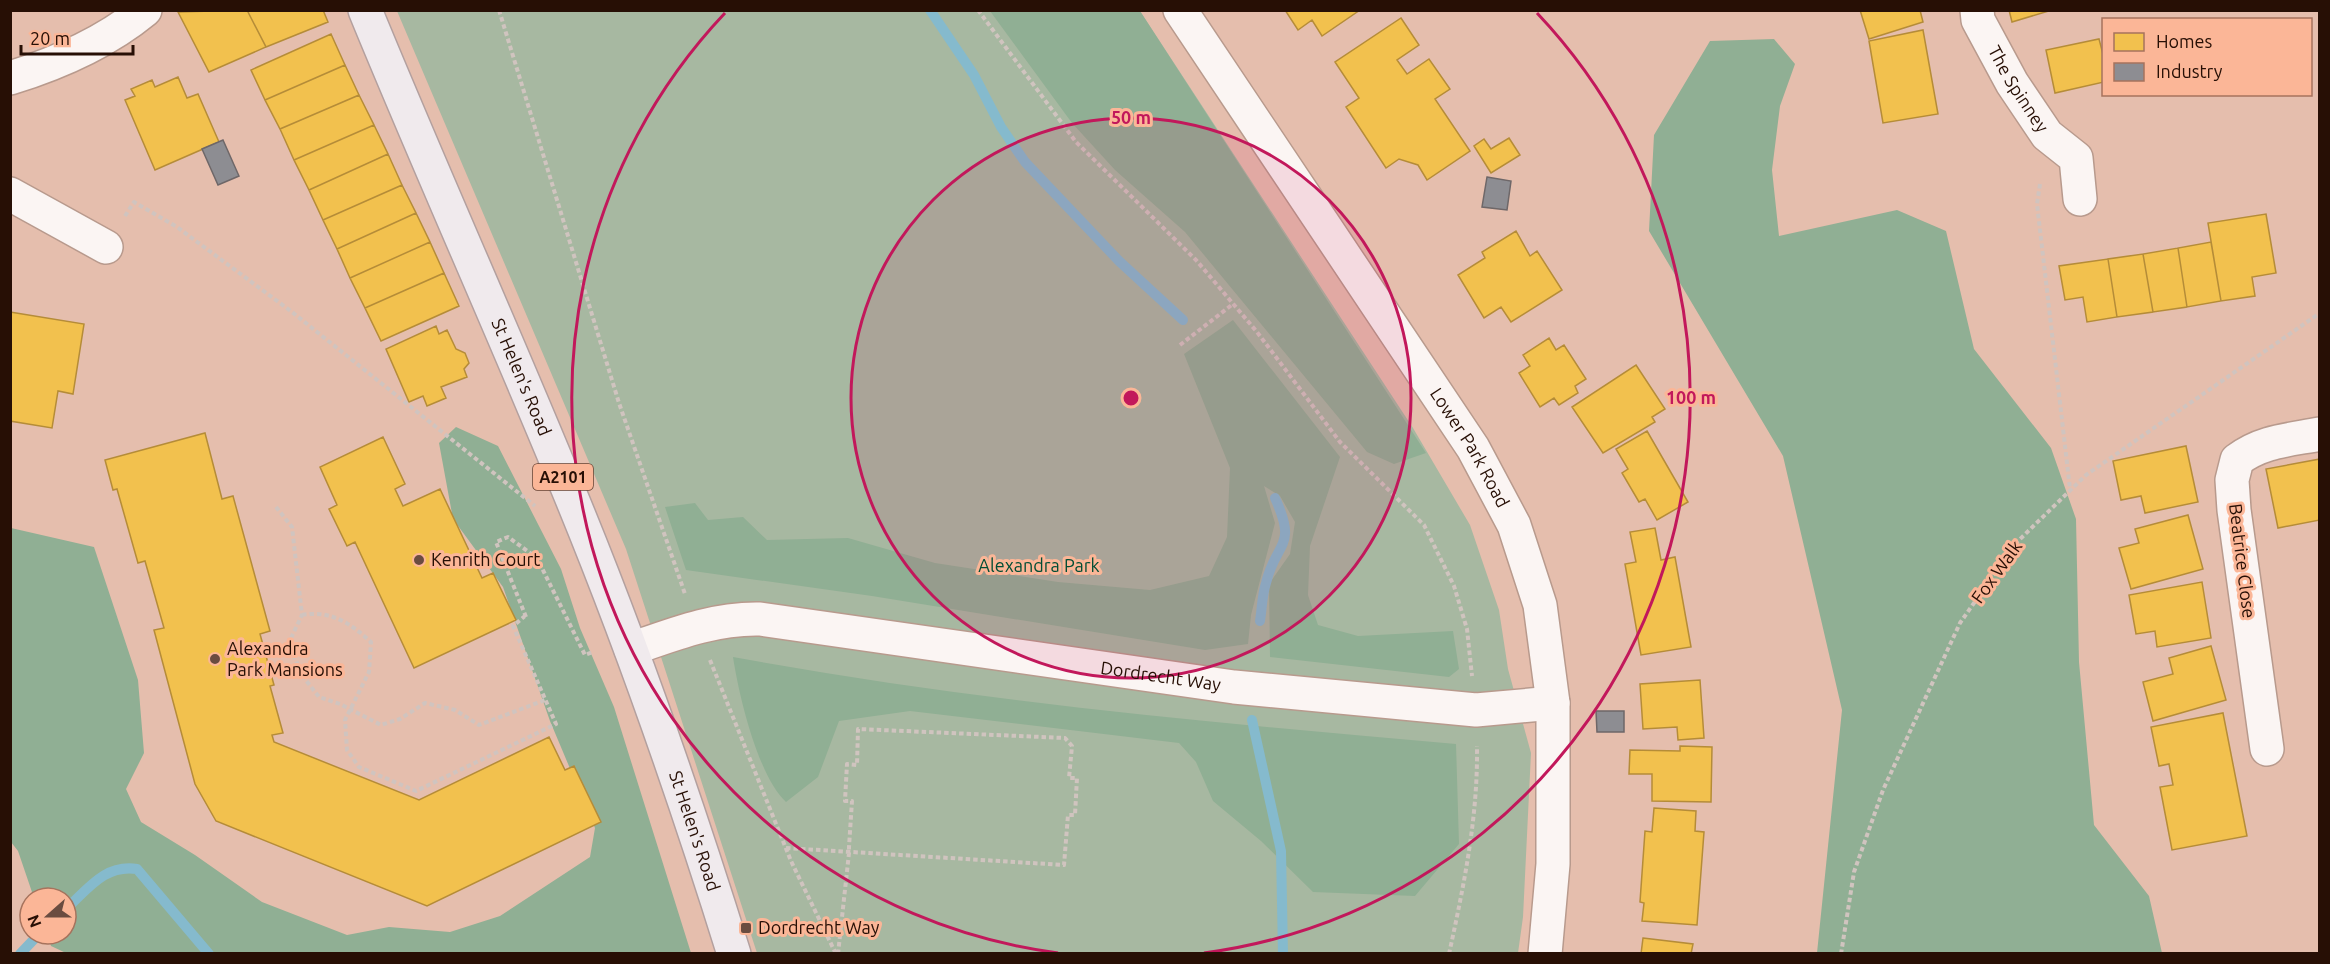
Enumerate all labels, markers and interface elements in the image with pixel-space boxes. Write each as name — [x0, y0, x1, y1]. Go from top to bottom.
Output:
scale bar — [21, 18, 134, 56]
legend — [2102, 18, 2312, 96]
text: 20 m — [30, 28, 70, 48]
text: Homes — [2156, 31, 2213, 51]
street label: The Spinney — [1985, 42, 2053, 136]
text: Industry — [2156, 61, 2223, 81]
text: 50 m — [1111, 107, 1151, 127]
street label: St Helen's Road — [488, 315, 556, 438]
street label: Lower Park Road — [1427, 384, 1514, 511]
text: 100 m — [1666, 387, 1716, 407]
centre of rings — [1121, 388, 1141, 408]
road number: A2101 — [533, 464, 593, 490]
street label: Beatrice Close — [2226, 502, 2260, 619]
street label: Fox Walk — [1967, 536, 2026, 607]
place label: Kenrith Court — [431, 549, 540, 569]
marker: Kenrith Court — [412, 553, 426, 567]
park label: Alexandra Park — [978, 555, 1100, 575]
place label: Alexandra Park Mansions — [227, 638, 343, 679]
marker: Alexandra Park Mansions — [208, 652, 222, 666]
street label: Dordrecht Way — [1099, 657, 1223, 694]
street label: St Helen's Road — [666, 768, 724, 893]
north arrow — [18, 886, 78, 946]
text: N — [23, 913, 45, 930]
place label: Dordrecht Way — [758, 917, 880, 937]
marker: Dordrecht Way — [739, 921, 753, 935]

